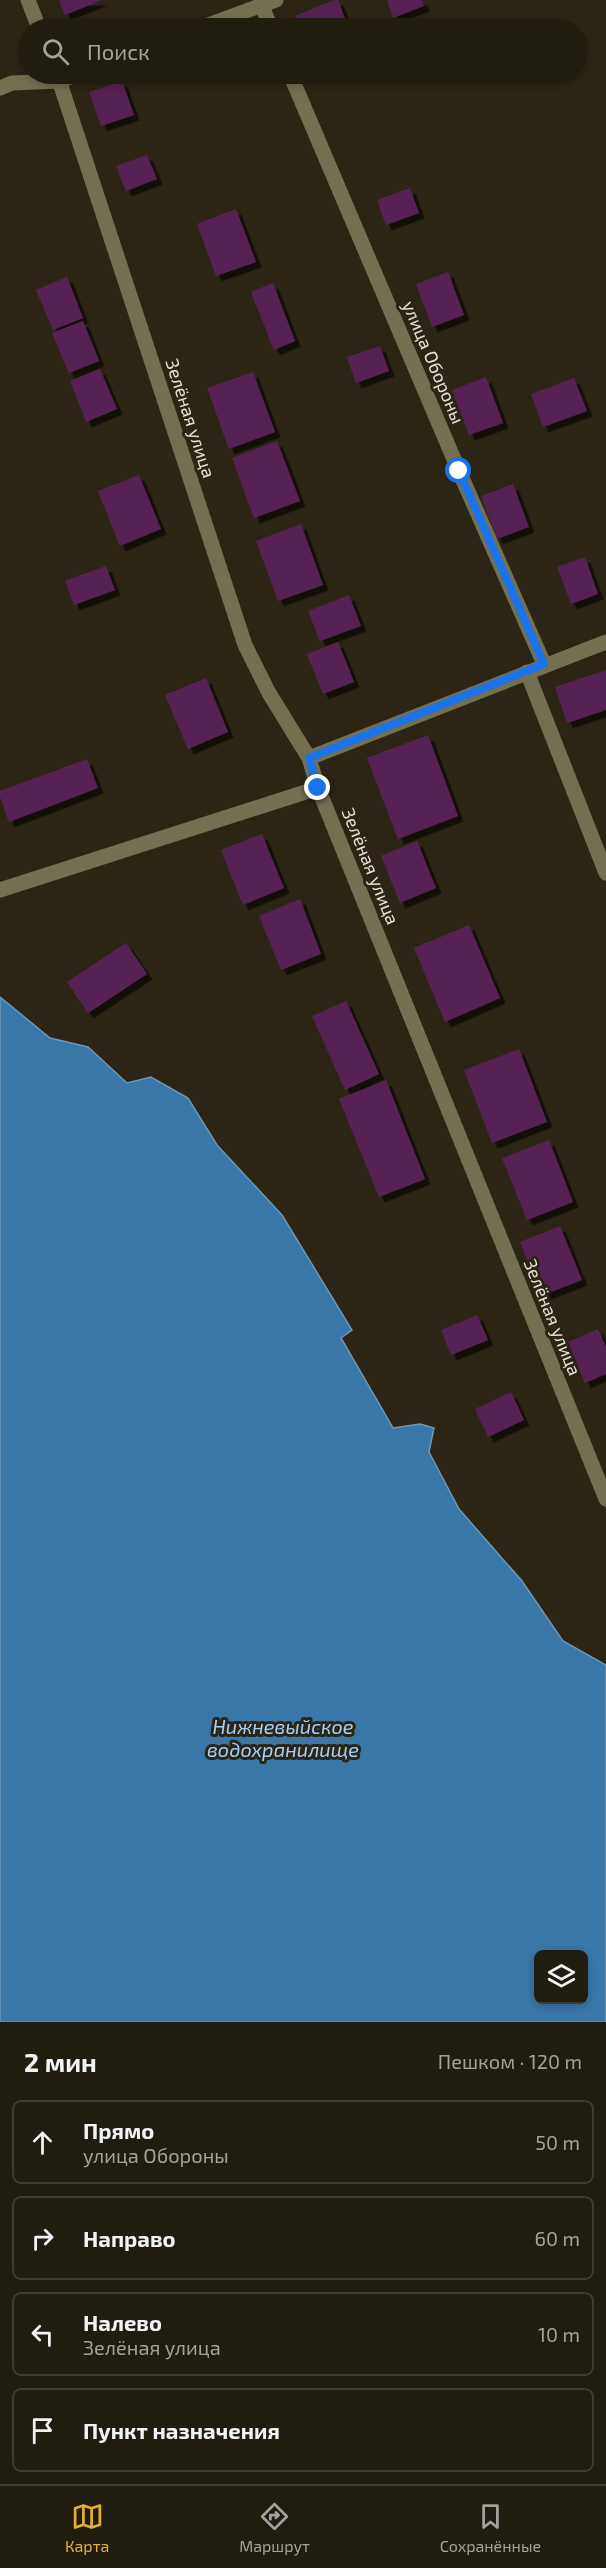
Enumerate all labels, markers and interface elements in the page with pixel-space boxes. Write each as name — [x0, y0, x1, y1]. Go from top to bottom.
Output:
search box — [18, 18, 588, 84]
icon: search — [39, 35, 72, 68]
text: Поиск — [87, 38, 150, 64]
street label: улица Обороны — [398, 297, 470, 427]
street label: Зелёная улица — [161, 356, 221, 480]
route start — [445, 457, 471, 483]
route end — [304, 774, 330, 800]
street label: Зелёная улица — [338, 804, 404, 928]
street label: Зелёная улица — [520, 1255, 586, 1379]
water label: Нижневыйское водохранилище — [207, 1714, 359, 1761]
map controls — [534, 1950, 588, 2004]
button: layers — [534, 1950, 588, 2004]
text: 2 мин — [24, 2046, 97, 2077]
text: Пешком · 120 m — [438, 2049, 582, 2073]
text: Прямо — [83, 2117, 154, 2143]
icon: ahead — [26, 2126, 59, 2159]
text: 50 m — [535, 2130, 580, 2154]
text: улица Обороны — [83, 2143, 229, 2167]
icon: right — [26, 2222, 59, 2255]
text: Направо — [83, 2225, 176, 2251]
text: 60 m — [535, 2226, 580, 2250]
text: Налево — [83, 2309, 162, 2335]
icon: left — [26, 2318, 59, 2351]
text: 10 m — [538, 2322, 580, 2346]
text: Зелёная улица — [83, 2335, 221, 2359]
icon: arrive — [26, 2414, 59, 2447]
text: Пункт назначения — [83, 2417, 280, 2443]
tab: Карта — [65, 2500, 109, 2555]
tab: Маршрут — [239, 2500, 310, 2555]
tab: Сохранённые — [440, 2500, 541, 2555]

